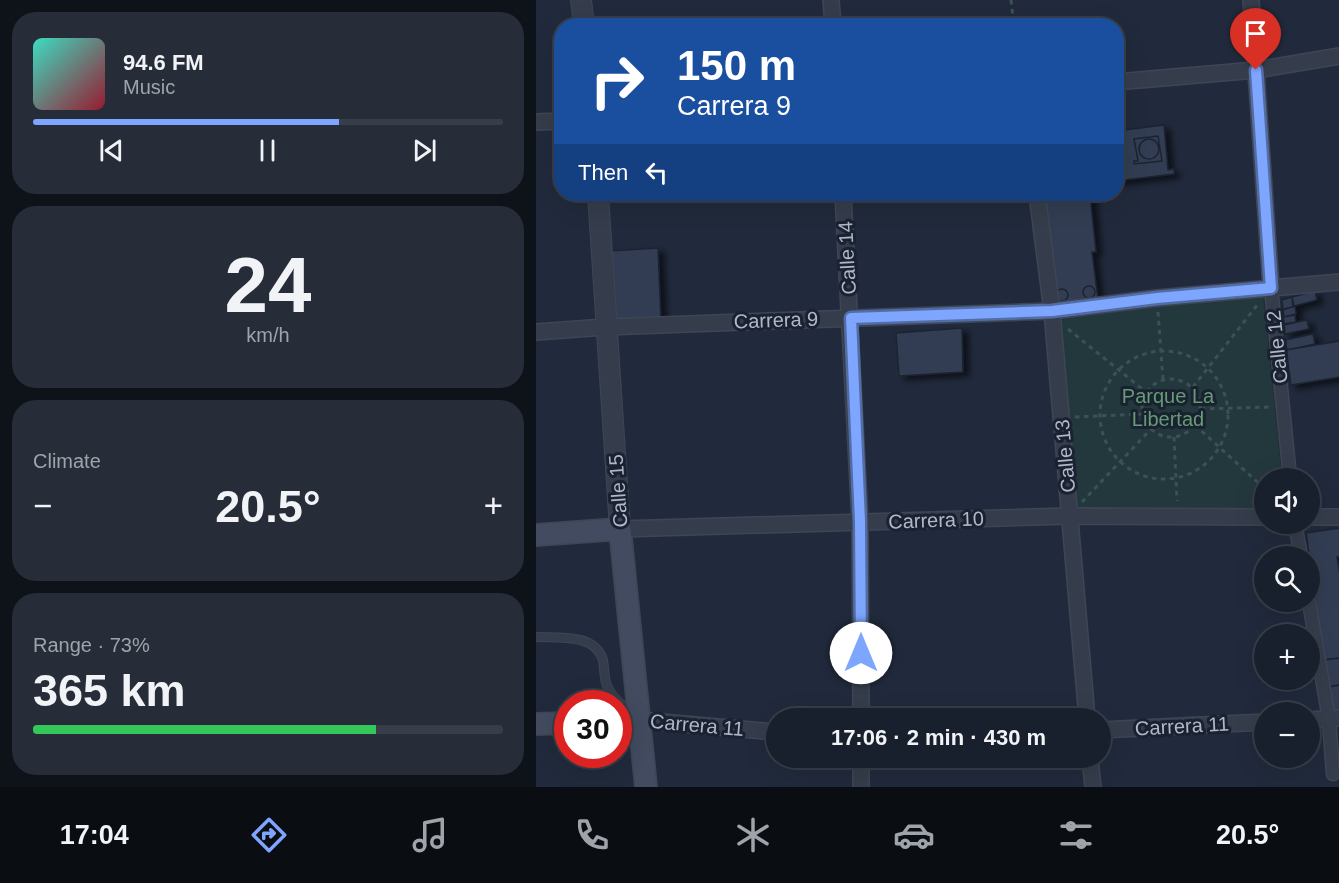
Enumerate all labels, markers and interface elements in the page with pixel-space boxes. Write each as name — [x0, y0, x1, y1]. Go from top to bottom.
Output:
pin — [1230, 8, 1281, 70]
icon: arrive — [1239, 17, 1272, 50]
icon: right — [578, 42, 656, 120]
text: 150 m — [677, 42, 796, 89]
text: 94.6 FM — [123, 50, 204, 75]
text: Music — [123, 76, 175, 98]
text: Carrera 9 — [677, 91, 791, 121]
icon: previous — [95, 134, 128, 167]
icon: pause — [251, 134, 284, 167]
icon: next — [408, 134, 441, 167]
icon: left — [640, 156, 673, 189]
text: Then — [578, 160, 628, 185]
street label: Calle 14 — [834, 221, 860, 295]
text: 24 — [225, 241, 311, 329]
street label: Carrera 9 — [733, 308, 819, 332]
street label: Calle 12 — [1262, 309, 1292, 385]
text: km/h — [246, 324, 290, 346]
park label: Parque La Libertad — [1122, 385, 1215, 430]
street label: Calle 13 — [1051, 418, 1079, 494]
text: Climate — [33, 450, 101, 472]
street label: Calle 15 — [604, 454, 632, 528]
map controls — [1254, 468, 1320, 768]
button: sound — [1254, 468, 1320, 534]
text: 20.5° — [215, 481, 321, 532]
text: − — [33, 487, 52, 524]
text: + — [484, 487, 503, 524]
street label: Carrera 10 — [888, 507, 984, 533]
button: search — [1254, 546, 1320, 612]
position arrow — [829, 621, 893, 685]
button: + — [1254, 624, 1320, 690]
text: Range · 73% — [33, 634, 150, 656]
text: 365 km — [33, 665, 186, 716]
speed limit sign: 30 — [554, 690, 632, 768]
button: − — [1254, 702, 1320, 768]
street label: Carrera 11 — [649, 710, 745, 740]
street label: Carrera 11 — [1134, 713, 1230, 739]
text: 17:06 · 2 min · 430 m — [831, 725, 1046, 750]
icon: directions — [248, 814, 290, 856]
icon: music — [409, 814, 451, 856]
icon: phone — [571, 814, 613, 856]
icon: climate — [732, 814, 774, 856]
icon: car — [893, 814, 935, 856]
icon: filters — [1055, 814, 1097, 856]
text: 17:04 — [60, 820, 129, 850]
text: 20.5° — [1216, 820, 1279, 850]

